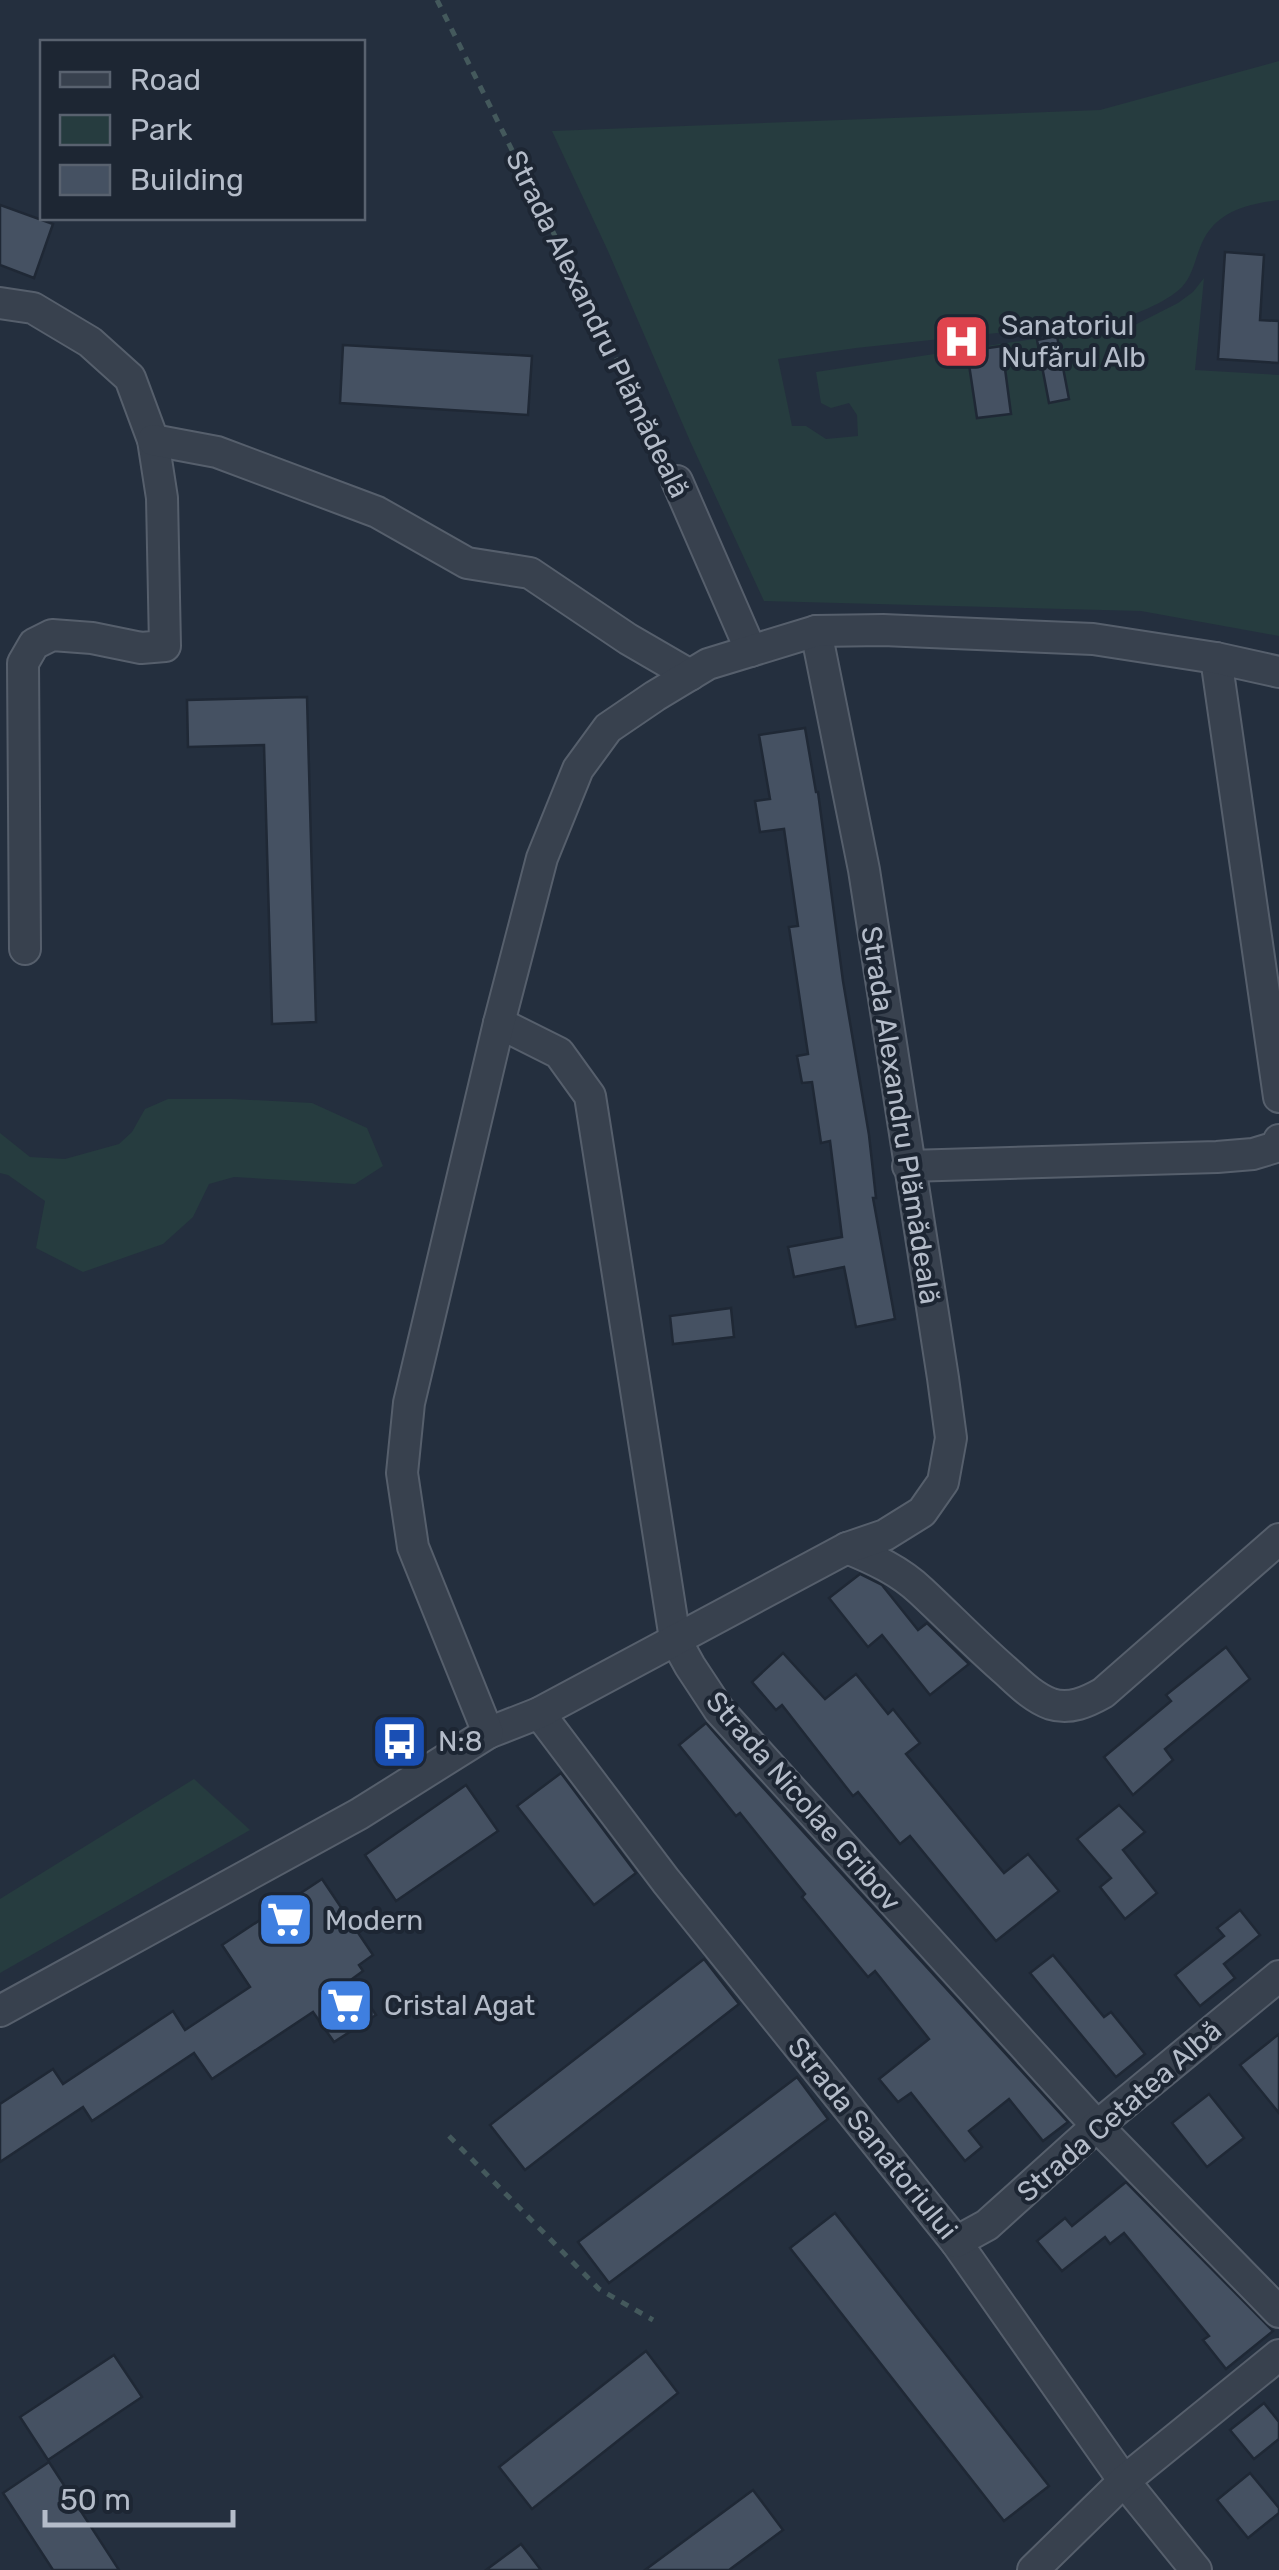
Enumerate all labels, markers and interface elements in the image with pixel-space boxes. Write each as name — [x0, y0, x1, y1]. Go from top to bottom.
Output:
legend — [40, 40, 365, 220]
text: Road — [130, 62, 201, 98]
text: Park — [130, 112, 193, 148]
street label: Strada Alexandru Plămădeală — [499, 145, 696, 503]
text: Building — [130, 162, 244, 198]
place label: Sanatoriul Nufărul Alb — [1001, 309, 1146, 374]
hospital icon: Sanatoriul Nufărul Alb — [932, 311, 992, 371]
street label: Strada Alexandru Plămădeală — [854, 924, 947, 1307]
street label: Strada Nicolae Gribov — [699, 1685, 908, 1918]
bus stop icon: N:8 — [369, 1711, 429, 1771]
place label: N:8 — [438, 1725, 482, 1758]
supermarket icon: Modern — [256, 1890, 316, 1950]
place label: Modern — [325, 1904, 423, 1937]
supermarket icon: Cristal Agat — [315, 1975, 375, 2035]
place label: Cristal Agat — [384, 1989, 535, 2022]
street label: Strada Cetatea Albă — [1011, 2014, 1228, 2209]
street label: Strada Sanatoriului — [781, 2031, 964, 2246]
scale bar — [45, 2465, 232, 2527]
text: 50 m — [60, 2482, 131, 2518]

